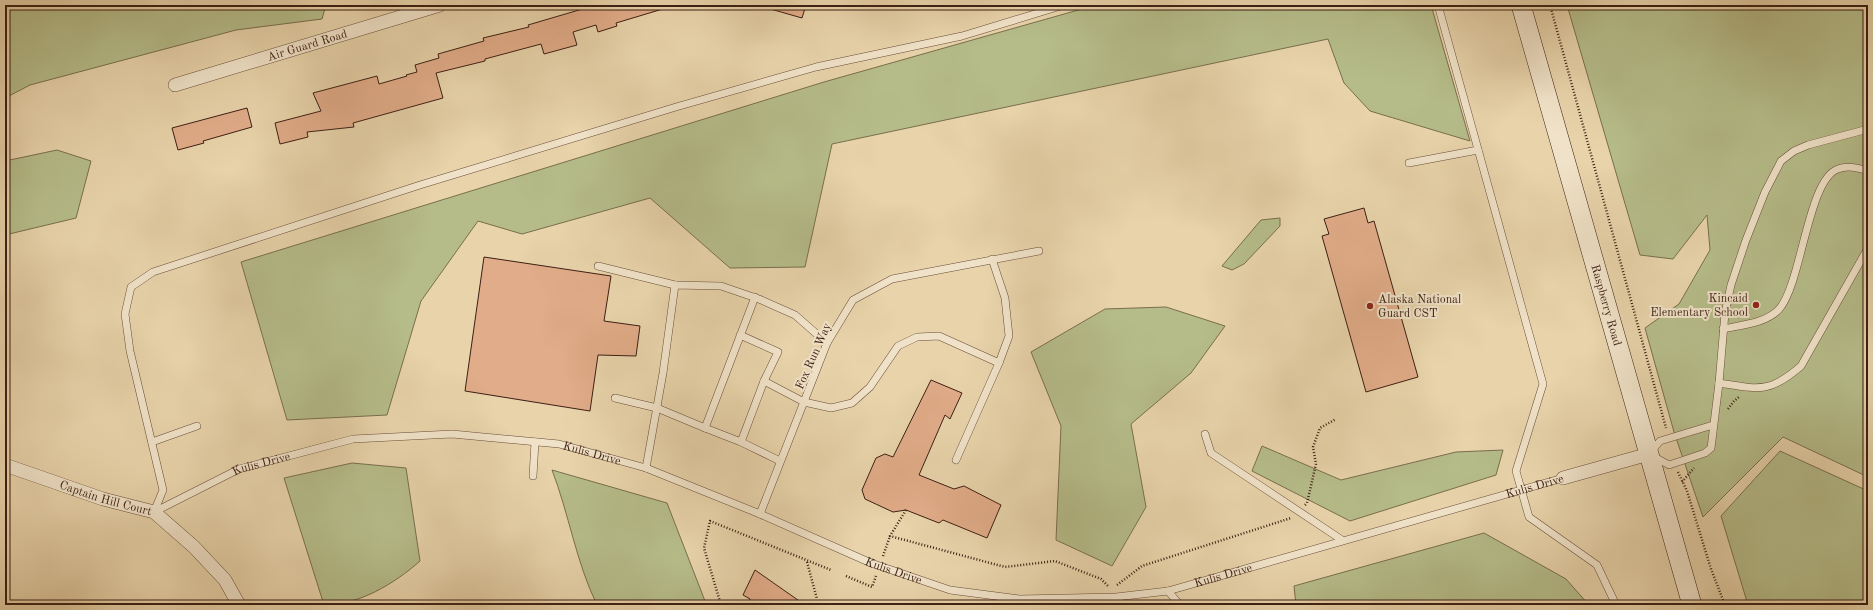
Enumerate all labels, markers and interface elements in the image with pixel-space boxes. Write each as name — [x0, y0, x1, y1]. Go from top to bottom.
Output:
street label: Air Guard Road — [266, 28, 349, 64]
street label: Raspberry Road — [1588, 263, 1623, 347]
place label: Kincaid Elementary School — [1650, 293, 1748, 319]
place label: Alaska National Guard CST — [1378, 294, 1461, 320]
marker: Kincaid Elementary School — [1751, 300, 1761, 310]
marker: Alaska National Guard CST — [1365, 301, 1375, 311]
street label: Fox Run Way — [794, 321, 834, 391]
street label: Kulis Drive — [562, 440, 622, 468]
street label: Kulis Drive — [231, 451, 292, 478]
street label: Kulis Drive — [1505, 473, 1566, 501]
street label: Captain Hill Court — [58, 479, 153, 518]
street label: Kulis Drive — [863, 556, 924, 587]
street label: Kulis Drive — [1193, 562, 1254, 590]

